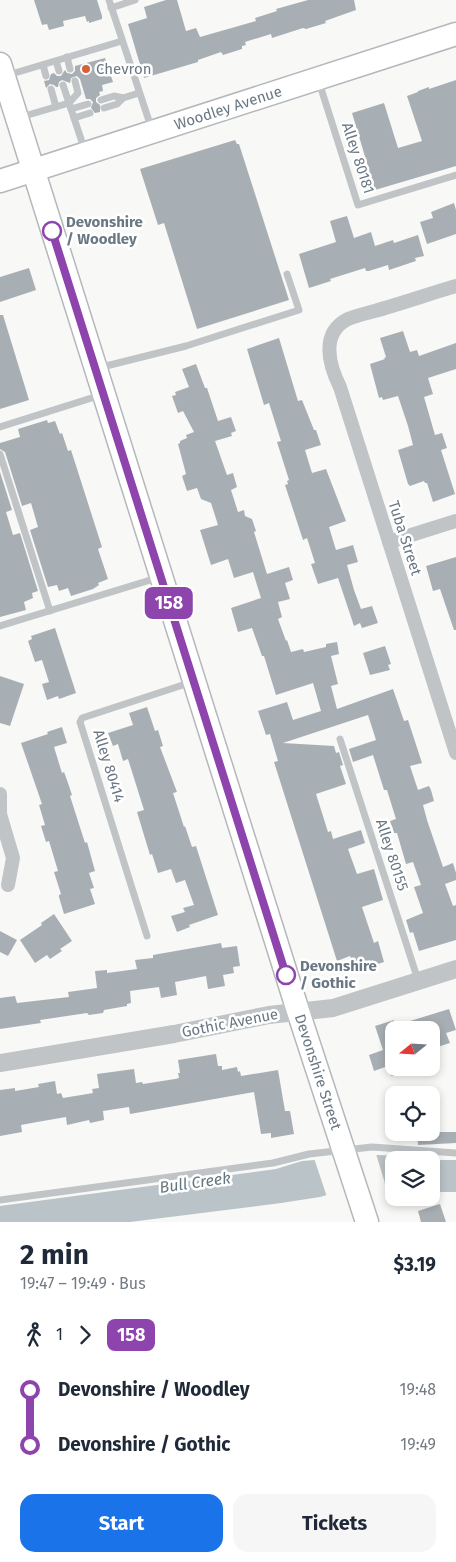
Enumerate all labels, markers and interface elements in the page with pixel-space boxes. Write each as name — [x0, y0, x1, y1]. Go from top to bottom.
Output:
place label: Chevron — [96, 60, 151, 78]
marker: Chevron — [80, 63, 92, 75]
street label: Woodley Avenue — [172, 82, 284, 134]
street label: Alley 80181 — [338, 120, 378, 196]
place label: Devonshire / Woodley — [66, 213, 143, 248]
marker: Devonshire / Woodley — [42, 221, 62, 241]
street label: Tuba Street — [384, 498, 426, 578]
line badge: 158 — [140, 587, 198, 619]
text: 158 — [155, 592, 183, 614]
street label: Alley 80414 — [89, 727, 129, 805]
street label: Alley 80155 — [372, 817, 412, 893]
place label: Devonshire / Gothic — [300, 957, 377, 992]
marker: Devonshire / Gothic — [276, 965, 296, 985]
street label: Gothic Avenue — [180, 1005, 280, 1041]
street label: Devonshire Street — [291, 1012, 345, 1133]
north arrow — [385, 1021, 440, 1076]
map controls — [385, 1021, 440, 1206]
button: locate — [385, 1086, 440, 1141]
button: layers — [385, 1151, 440, 1206]
water label: Bull Creek — [158, 1168, 232, 1197]
text: 2 min — [20, 1238, 89, 1271]
text: $3.19 — [394, 1253, 436, 1276]
text: 19:47 – 19:49 · Bus — [20, 1274, 146, 1293]
icon: walk — [20, 1321, 48, 1349]
icon: forward — [71, 1321, 99, 1349]
text: 158 — [117, 1324, 145, 1346]
text: 1 — [56, 1325, 63, 1344]
text: Devonshire / Woodley — [58, 1378, 250, 1401]
text: 19:48 — [400, 1380, 436, 1399]
text: Devonshire / Gothic — [58, 1433, 230, 1456]
text: 19:49 — [400, 1435, 436, 1454]
button: Start — [20, 1494, 223, 1552]
button: Tickets — [233, 1494, 436, 1552]

